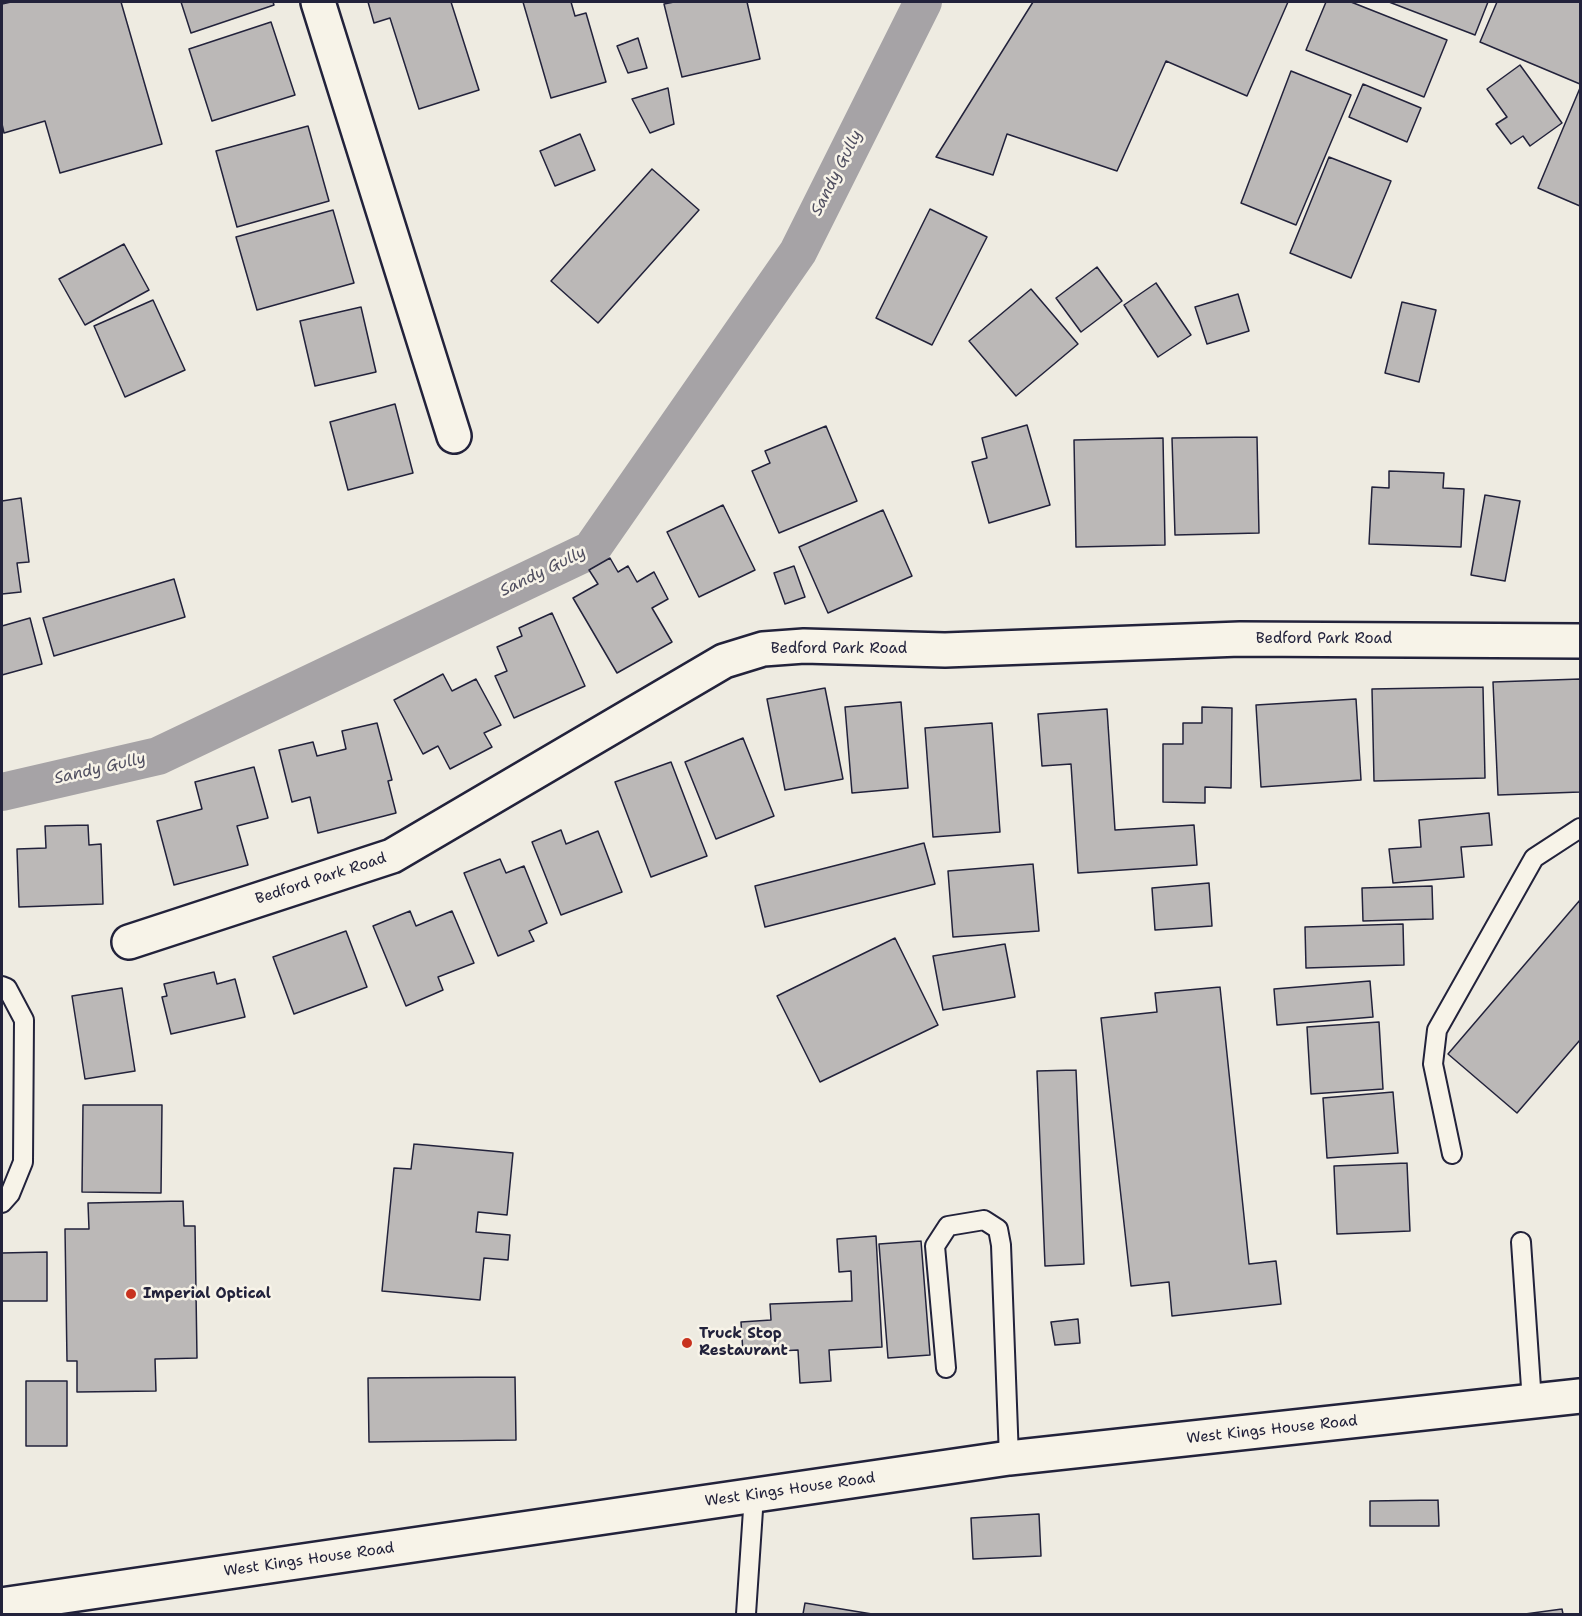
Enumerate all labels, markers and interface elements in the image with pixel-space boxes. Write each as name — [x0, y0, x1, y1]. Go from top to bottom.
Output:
water label: Sandy Gully — [807, 127, 867, 219]
water label: Sandy Gully — [497, 543, 589, 601]
street label: Bedford Park Road — [1256, 630, 1392, 648]
street label: Bedford Park Road — [771, 640, 907, 658]
water label: Sandy Gully — [52, 749, 148, 789]
street label: Bedford Park Road — [253, 849, 389, 909]
place label: Imperial Optical — [143, 1285, 271, 1303]
marker: Imperial Optical — [124, 1287, 138, 1301]
place label: Truck Stop Restaurant — [699, 1325, 788, 1360]
marker: Truck Stop Restaurant — [680, 1336, 694, 1350]
street label: West Kings House Road — [1186, 1412, 1358, 1448]
street label: West Kings House Road — [704, 1469, 876, 1511]
street label: West Kings House Road — [223, 1539, 395, 1581]

